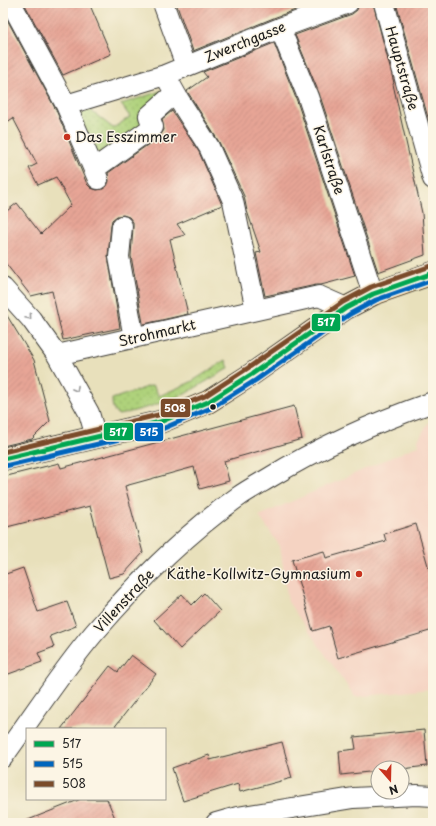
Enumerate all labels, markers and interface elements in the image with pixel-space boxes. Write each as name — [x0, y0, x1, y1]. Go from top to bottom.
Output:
street label: Zwerchgasse — [201, 16, 289, 67]
street label: Hauptstraße — [380, 23, 425, 112]
street label: Karlstraße — [308, 123, 351, 197]
place label: Das Esszimmer — [75, 126, 177, 147]
marker: Das Esszimmer — [62, 132, 72, 142]
one-way arrow — [24, 313, 31, 320]
street label: Strohmarkt — [116, 313, 198, 352]
line badge: 517 — [311, 313, 341, 332]
text: 517 — [317, 313, 335, 330]
one-way arrow — [72, 385, 79, 392]
line badge: 508 — [160, 398, 191, 418]
text: 508 — [164, 399, 186, 416]
unlabelled marker — [208, 402, 218, 412]
line badge: 517 — [103, 422, 134, 441]
line badge: 515 — [134, 422, 164, 442]
text: 517 — [109, 423, 127, 440]
text: 515 — [139, 423, 159, 440]
place label: Käthe-Kollwitz-Gymnasium — [167, 563, 351, 584]
street label: Villenstraße — [88, 564, 159, 637]
marker: Käthe-Kollwitz-Gymnasium — [354, 569, 364, 579]
legend — [26, 728, 166, 800]
text: 517 — [62, 734, 82, 752]
text: 515 — [62, 754, 83, 772]
north arrow — [370, 760, 410, 800]
text: 508 — [62, 774, 86, 792]
text: N — [386, 780, 401, 799]

